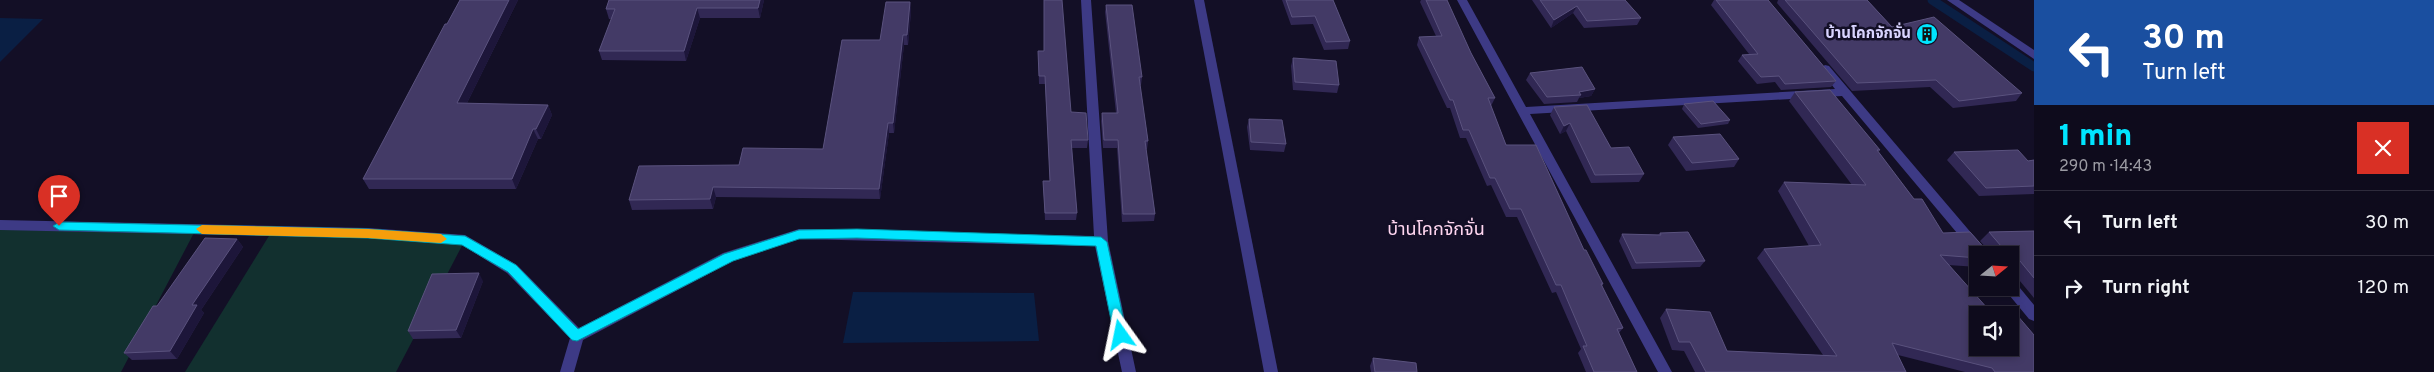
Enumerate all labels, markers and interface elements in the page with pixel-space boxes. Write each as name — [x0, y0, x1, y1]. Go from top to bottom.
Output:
text: 30 m — [2142, 17, 2225, 61]
icon: left — [2059, 20, 2124, 85]
place label: บ้านโคกจักจั่น — [1825, 22, 1911, 44]
building icon: บ้านโคกจักจั่น — [1915, 22, 1939, 46]
text: Turn left — [2142, 60, 2225, 87]
text: 1 min — [2059, 119, 2132, 156]
button: close — [2357, 122, 2409, 174]
text: 290 m · 14:43 — [2059, 157, 2152, 177]
pin — [38, 175, 80, 226]
icon: arrive — [45, 182, 73, 210]
icon: left — [2059, 209, 2087, 237]
text: Turn left — [2102, 211, 2178, 235]
text: 30 m — [2365, 211, 2409, 235]
district label: บ้านโคกจักจั่น — [1387, 217, 1485, 242]
north arrow — [1969, 246, 2019, 296]
map controls — [1969, 246, 2019, 356]
icon: right — [2059, 274, 2087, 302]
text: Turn right — [2102, 276, 2190, 300]
text: 120 m — [2358, 276, 2409, 300]
button: sound — [1969, 306, 2019, 356]
position arrow — [1094, 308, 1146, 360]

